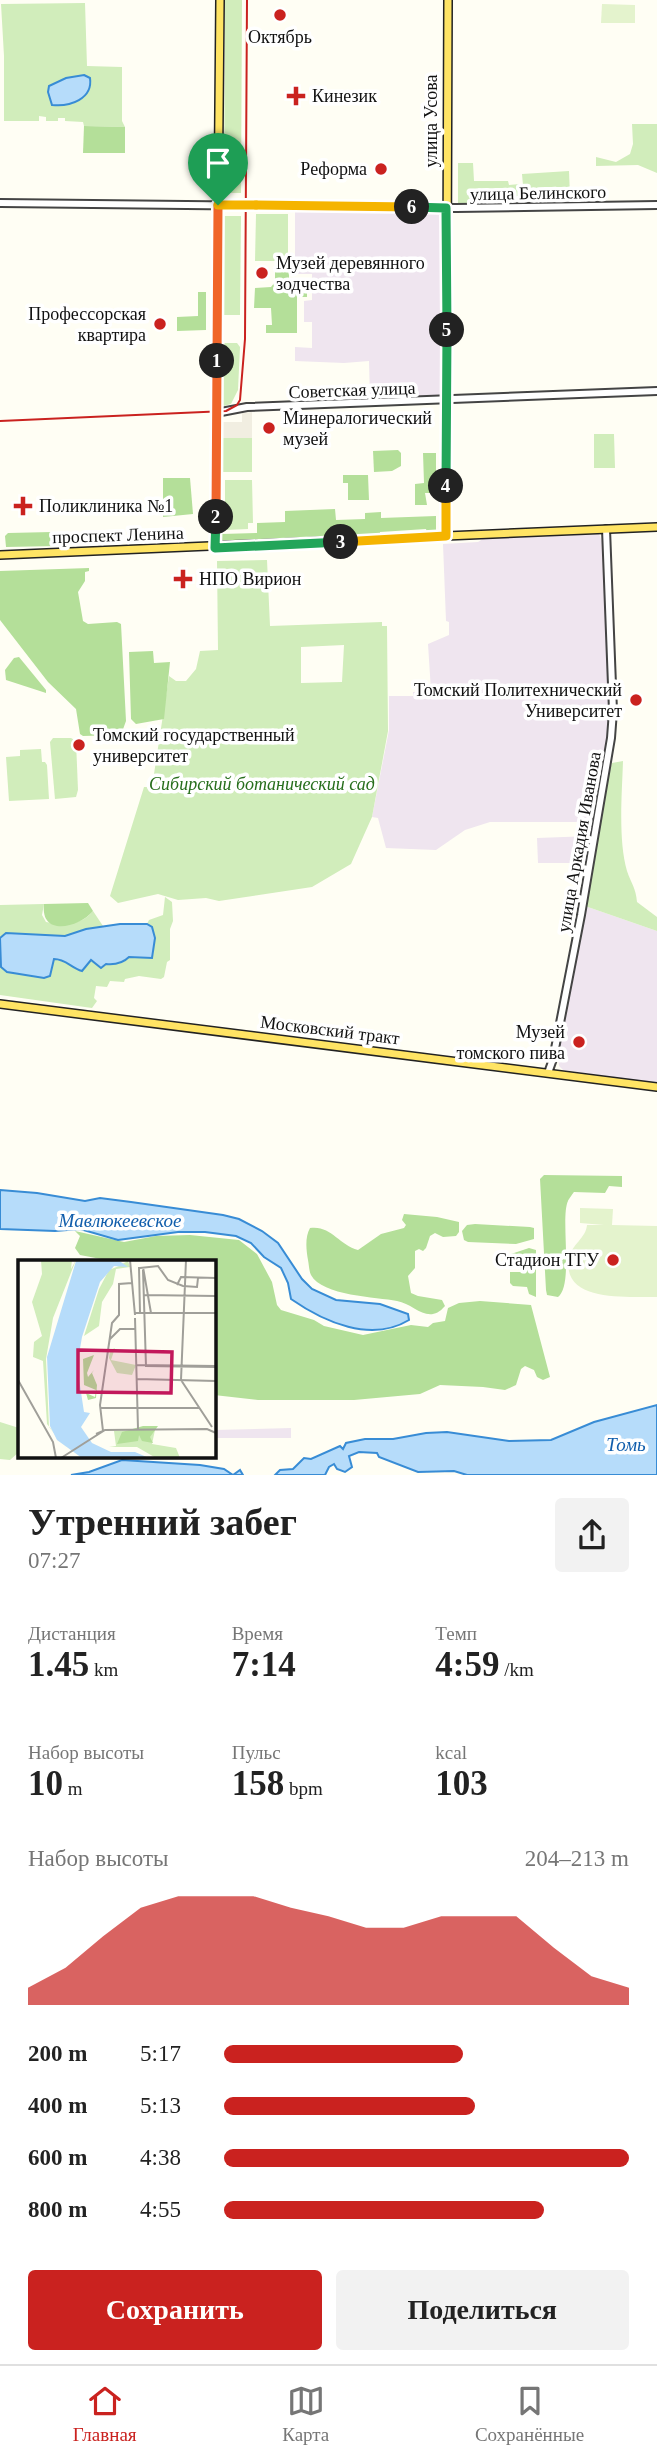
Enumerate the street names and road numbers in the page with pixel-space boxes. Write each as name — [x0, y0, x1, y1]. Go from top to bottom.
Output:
street label: улица Усова — [421, 75, 441, 167]
street label: улица Белинского — [470, 182, 606, 204]
street label: Советская улица — [288, 378, 416, 402]
street label: проспект Ленина — [52, 523, 184, 547]
street label: улица Аркадия Иванова — [553, 750, 605, 934]
street label: Московский тракт — [259, 1012, 401, 1048]

